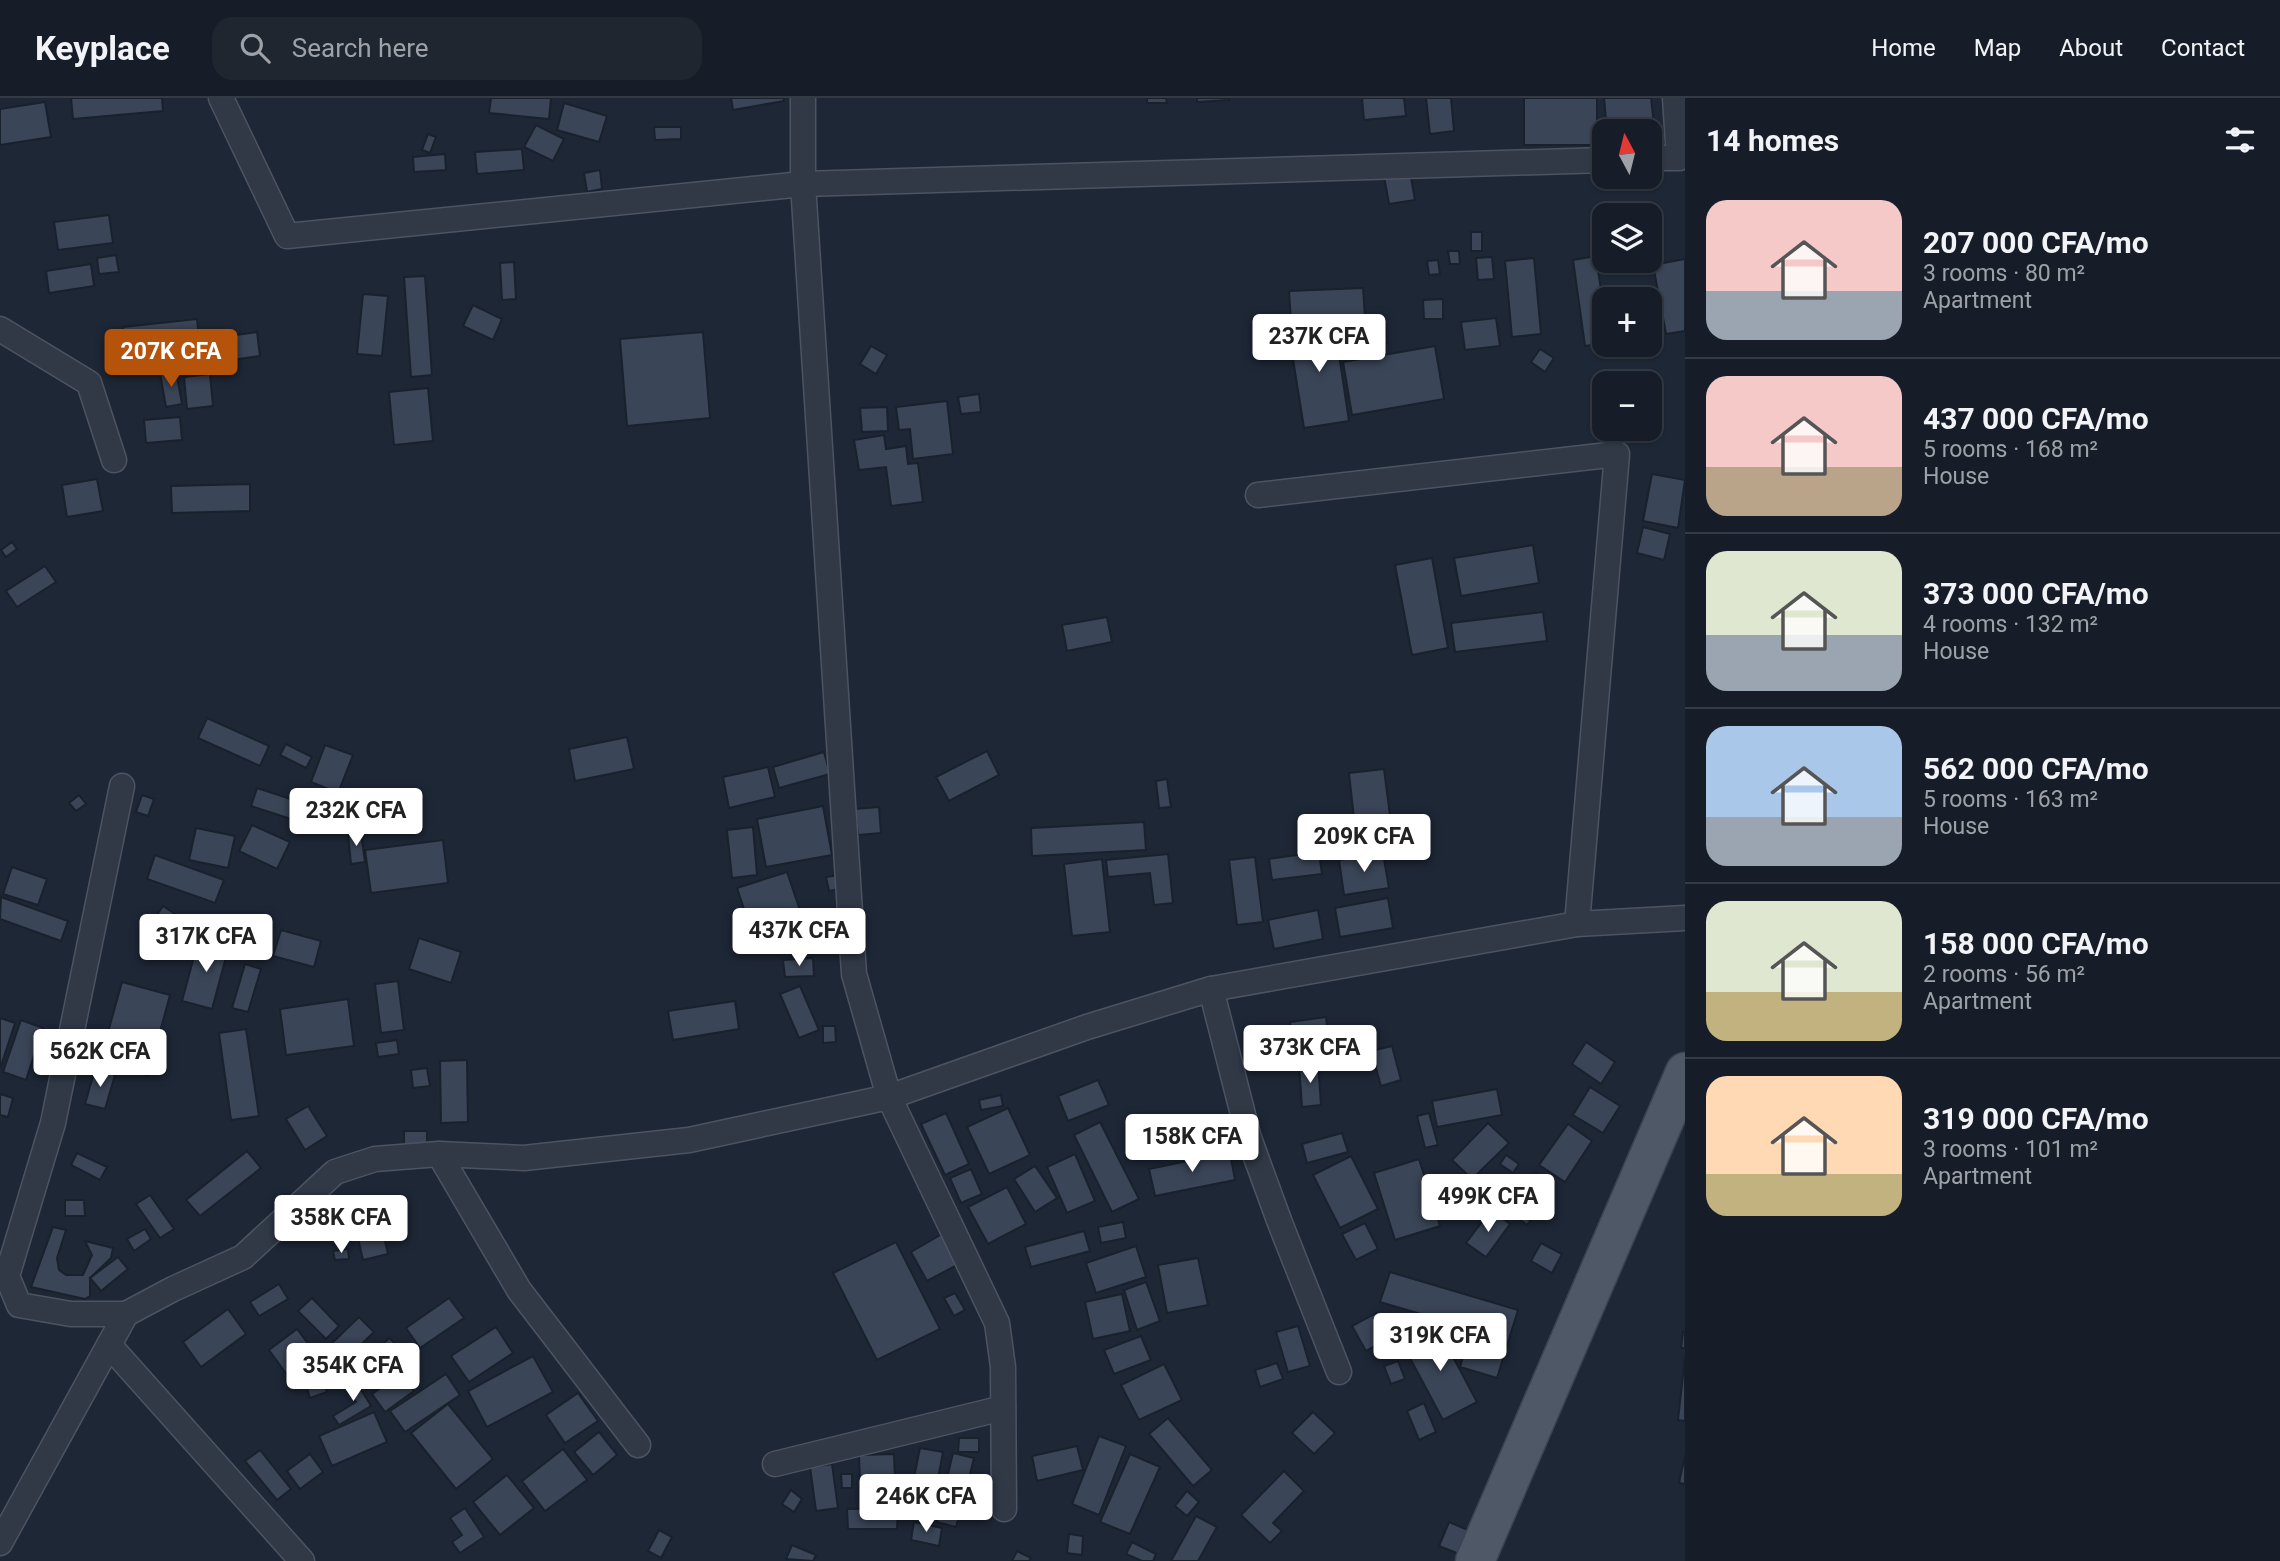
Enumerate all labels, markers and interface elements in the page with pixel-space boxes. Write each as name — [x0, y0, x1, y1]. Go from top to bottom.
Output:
search box — [212, 17, 702, 80]
text: Keyplace — [35, 29, 170, 68]
icon: search — [236, 29, 274, 67]
text: Search here — [292, 33, 429, 63]
text: Home — [1871, 34, 1936, 62]
text: Map — [1974, 34, 2021, 62]
text: About — [2059, 34, 2123, 62]
text: Contact — [2161, 34, 2245, 62]
north arrow — [1592, 119, 1662, 189]
map controls — [1592, 119, 1662, 441]
icon: filters — [2221, 121, 2259, 159]
text: 14 homes — [1706, 123, 1839, 158]
button: layers — [1592, 203, 1662, 273]
text: 207 000 CFA/mo — [1923, 225, 2149, 260]
icon: home — [1762, 228, 1846, 312]
text: 3 rooms · 80 m² — [1923, 260, 2085, 287]
button: + — [1592, 287, 1662, 357]
text: Apartment — [1923, 287, 2032, 314]
pin: 237K CFA — [1247, 314, 1391, 374]
text: 237K CFA — [1269, 323, 1369, 350]
pin: 207K CFA — [99, 330, 243, 389]
text: 207K CFA — [121, 338, 221, 365]
button: − — [1592, 371, 1662, 441]
text: 437 000 CFA/mo — [1923, 401, 2149, 436]
icon: home — [1762, 404, 1846, 488]
text: 5 rooms · 168 m² — [1923, 436, 2098, 463]
text: House — [1923, 463, 1989, 490]
text: 373 000 CFA/mo — [1923, 576, 2149, 611]
icon: home — [1762, 579, 1846, 663]
text: 4 rooms · 132 m² — [1923, 611, 2098, 638]
text: House — [1923, 638, 1989, 665]
text: 562 000 CFA/mo — [1923, 751, 2149, 786]
icon: home — [1762, 754, 1846, 838]
text: 5 rooms · 163 m² — [1923, 786, 2098, 813]
pin: 232K CFA — [284, 788, 428, 848]
text: 232K CFA — [306, 797, 406, 824]
text: House — [1923, 813, 1989, 840]
pin: 209K CFA — [1292, 814, 1436, 874]
text: 209K CFA — [1314, 823, 1414, 850]
pin: 437K CFA — [727, 908, 871, 968]
pin: 317K CFA — [134, 914, 278, 974]
text: 437K CFA — [749, 917, 849, 944]
text: 317K CFA — [156, 923, 256, 950]
text: 158 000 CFA/mo — [1923, 926, 2149, 961]
icon: home — [1762, 929, 1846, 1013]
text: 2 rooms · 56 m² — [1923, 961, 2085, 988]
text: Apartment — [1923, 988, 2032, 1015]
pin: 373K CFA — [1238, 1026, 1382, 1085]
pin: 562K CFA — [28, 1030, 172, 1089]
text: 373K CFA — [1260, 1034, 1360, 1061]
text: 562K CFA — [50, 1038, 150, 1065]
text: 319 000 CFA/mo — [1923, 1101, 2149, 1136]
icon: home — [1762, 1104, 1846, 1188]
pin: 158K CFA — [1120, 1114, 1264, 1174]
text: 158K CFA — [1142, 1123, 1242, 1150]
text: 3 rooms · 101 m² — [1923, 1136, 2098, 1163]
text: Apartment — [1923, 1163, 2032, 1190]
pin: 499K CFA — [1416, 1174, 1560, 1234]
text: 499K CFA — [1438, 1183, 1538, 1210]
pin: 358K CFA — [269, 1196, 413, 1255]
text: 358K CFA — [291, 1204, 391, 1231]
pin: 319K CFA — [1368, 1314, 1512, 1373]
text: 319K CFA — [1390, 1322, 1490, 1349]
pin: 354K CFA — [281, 1344, 425, 1403]
text: 354K CFA — [303, 1352, 403, 1379]
pin: 246K CFA — [854, 1474, 998, 1534]
text: 246K CFA — [876, 1483, 976, 1510]

